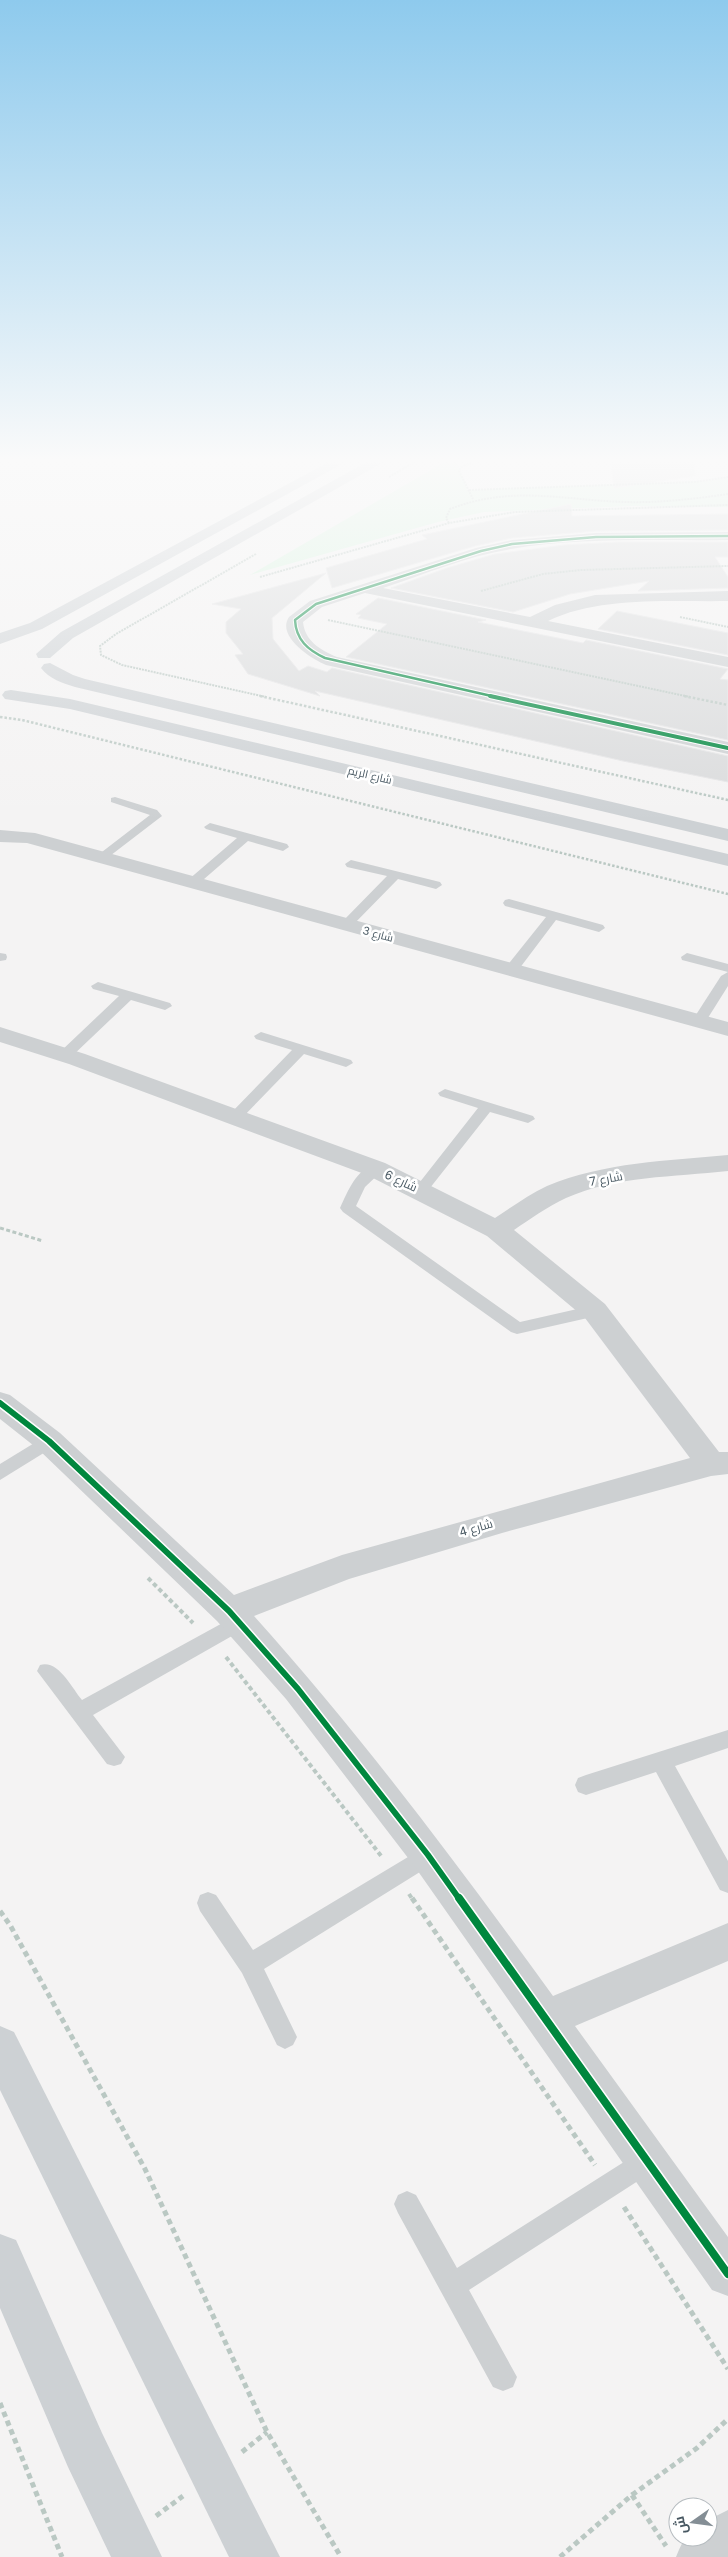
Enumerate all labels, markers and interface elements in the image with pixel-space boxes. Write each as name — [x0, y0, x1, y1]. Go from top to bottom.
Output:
street label: شارع الريم — [346, 763, 393, 788]
street label: شارع 3 — [361, 923, 395, 946]
street label: شارع 6 — [382, 1167, 420, 1195]
street label: شارع 7 — [588, 1168, 624, 1190]
street label: شارع 4 — [457, 1516, 495, 1540]
north arrow — [668, 2497, 718, 2547]
text: ش — [669, 2514, 691, 2536]

